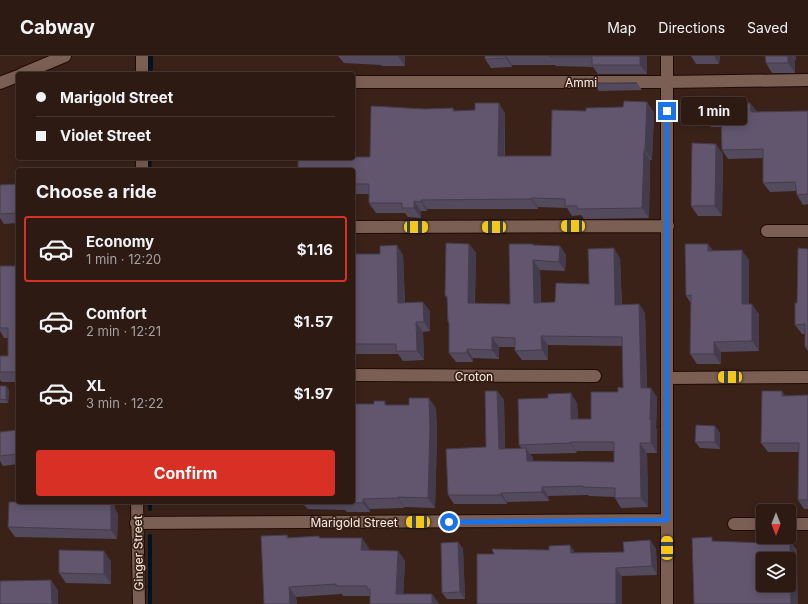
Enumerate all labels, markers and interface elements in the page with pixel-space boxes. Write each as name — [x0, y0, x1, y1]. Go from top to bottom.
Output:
text: Cabway — [20, 16, 95, 39]
text: Map — [607, 19, 636, 36]
text: Directions — [658, 19, 725, 36]
text: Saved — [747, 19, 788, 36]
street label: Ammi — [565, 75, 597, 90]
text: Marigold Street — [60, 88, 173, 107]
callout: 1 min — [681, 97, 747, 125]
route end — [658, 102, 676, 120]
text: 1 min — [698, 103, 730, 119]
text: Violet Street — [60, 126, 151, 145]
text: Choose a ride — [36, 181, 157, 202]
car — [561, 220, 585, 232]
car — [404, 221, 428, 233]
car — [482, 221, 506, 233]
icon: car — [38, 231, 74, 267]
text: Economy — [86, 232, 154, 251]
text: $1.16 — [297, 240, 333, 259]
text: 1 min · 12:20 — [86, 251, 161, 267]
icon: car — [38, 303, 74, 339]
text: Comfort — [86, 304, 147, 323]
text: $1.57 — [293, 312, 333, 331]
text: 2 min · 12:21 — [86, 323, 161, 339]
street label: Croton — [455, 369, 493, 384]
car — [718, 371, 742, 383]
icon: car — [38, 375, 74, 411]
text: XL — [86, 376, 106, 395]
text: $1.97 — [294, 384, 333, 403]
text: 3 min · 12:22 — [86, 395, 164, 411]
button: Confirm — [36, 450, 335, 496]
north arrow — [756, 504, 796, 544]
map controls — [756, 504, 796, 592]
route start — [440, 513, 458, 531]
street label: Ginger Street — [130, 515, 146, 591]
street label: Marigold Street — [310, 515, 398, 530]
car — [406, 516, 430, 528]
car — [661, 536, 673, 560]
button: layers — [756, 552, 796, 592]

